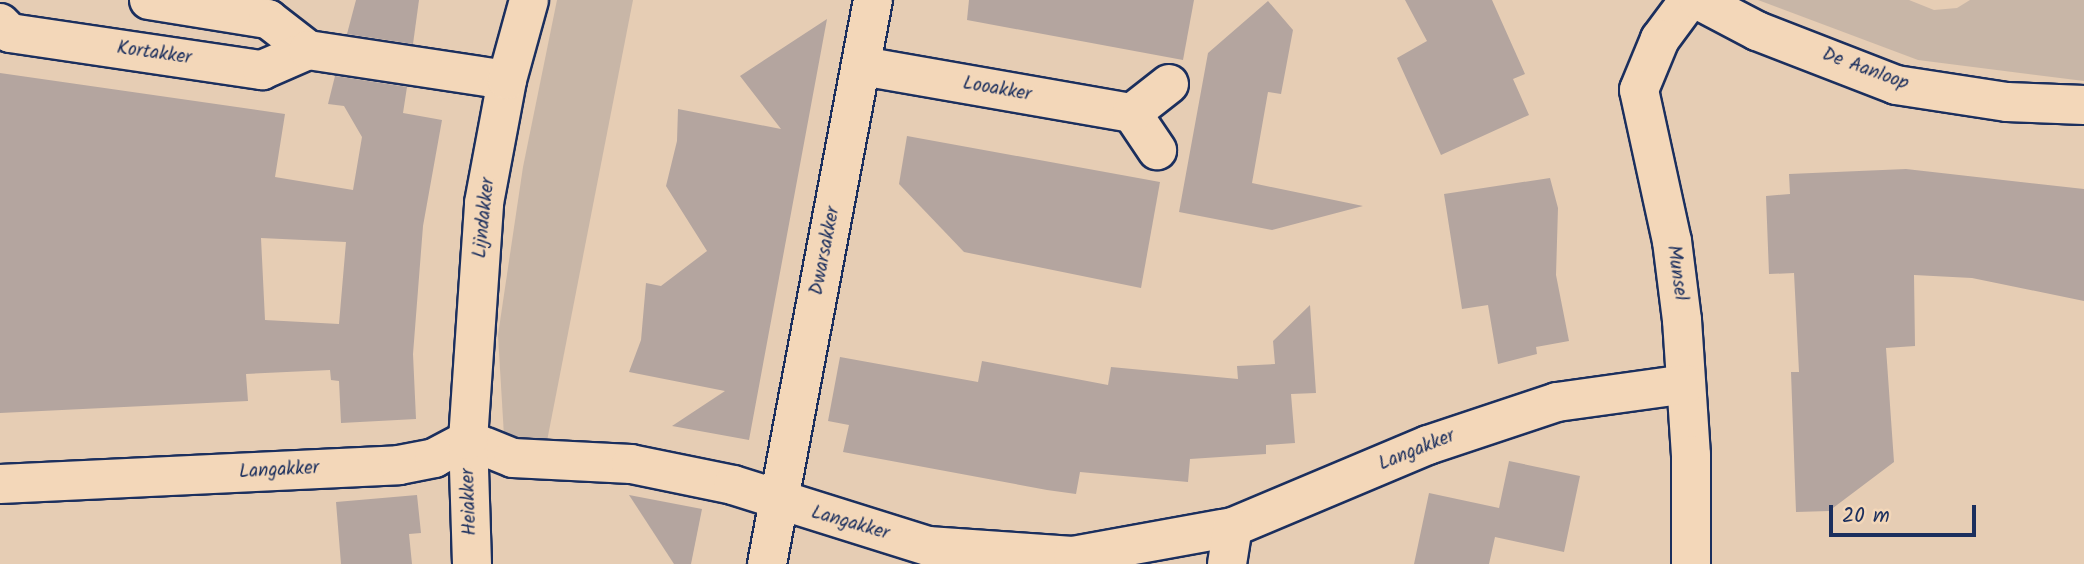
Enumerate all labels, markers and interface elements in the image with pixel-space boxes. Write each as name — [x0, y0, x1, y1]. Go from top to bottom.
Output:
street label: Kortakker — [115, 37, 193, 71]
street label: De Aanloop — [1819, 44, 1911, 96]
street label: Looakker — [961, 73, 1033, 107]
street label: Lijndakker — [469, 177, 501, 259]
street label: Dwarsakker — [806, 205, 846, 297]
street label: Munsel — [1661, 244, 1691, 302]
street label: Langakker — [1376, 425, 1458, 477]
street label: Langakker — [238, 458, 320, 484]
street label: Heiakker — [457, 468, 483, 536]
scale bar — [1832, 490, 1979, 534]
text: 20 m — [1842, 500, 1890, 533]
street label: Langakker — [808, 502, 892, 546]

